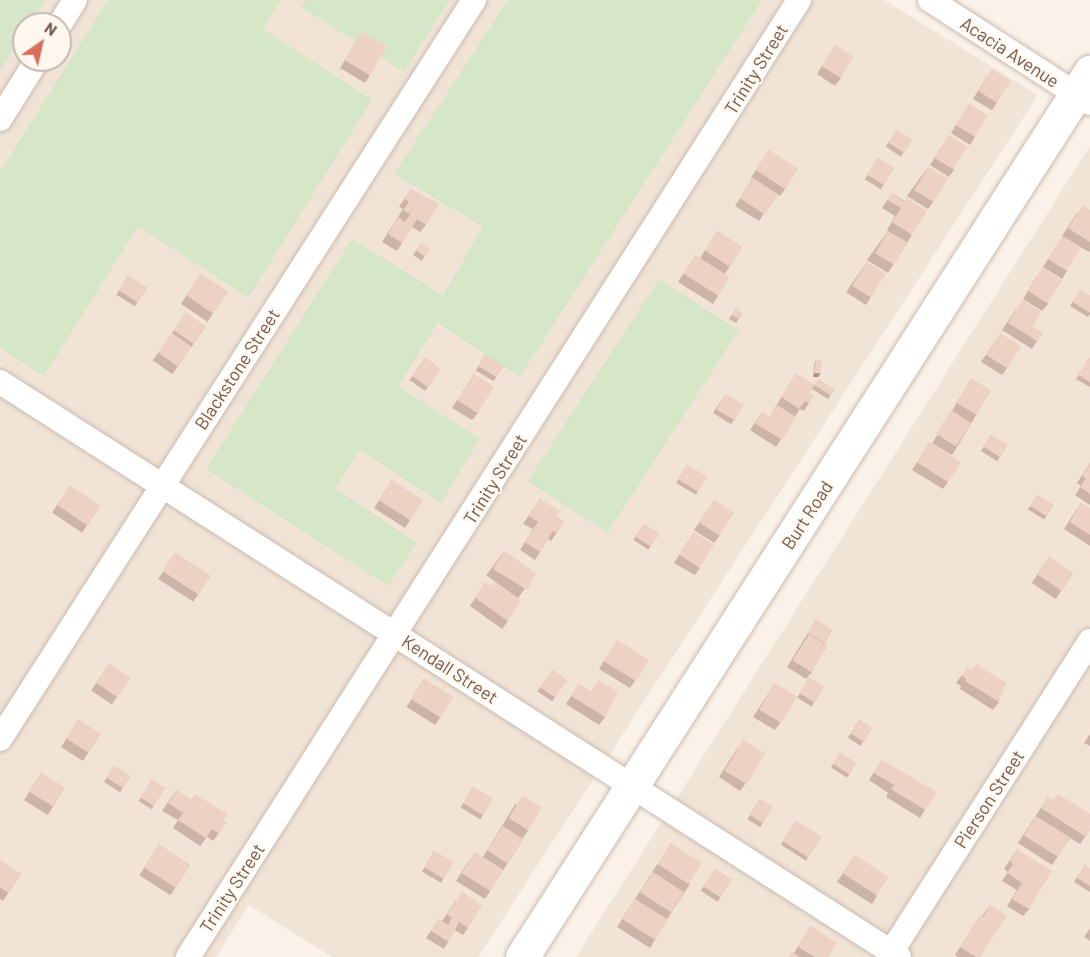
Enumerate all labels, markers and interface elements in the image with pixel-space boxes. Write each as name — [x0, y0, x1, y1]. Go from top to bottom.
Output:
north arrow — [12, 12, 72, 72]
street label: Acacia Avenue — [957, 12, 1063, 92]
text: N — [41, 17, 61, 39]
street label: Trinity Street — [720, 20, 792, 118]
street label: Blackstone Street — [190, 305, 284, 433]
street label: Trinity Street — [459, 430, 531, 528]
street label: Burt Road — [777, 477, 837, 553]
street label: Kendall Street — [398, 630, 502, 708]
street label: Pierson Street — [949, 746, 1029, 852]
street label: Trinity Street — [195, 839, 269, 937]

